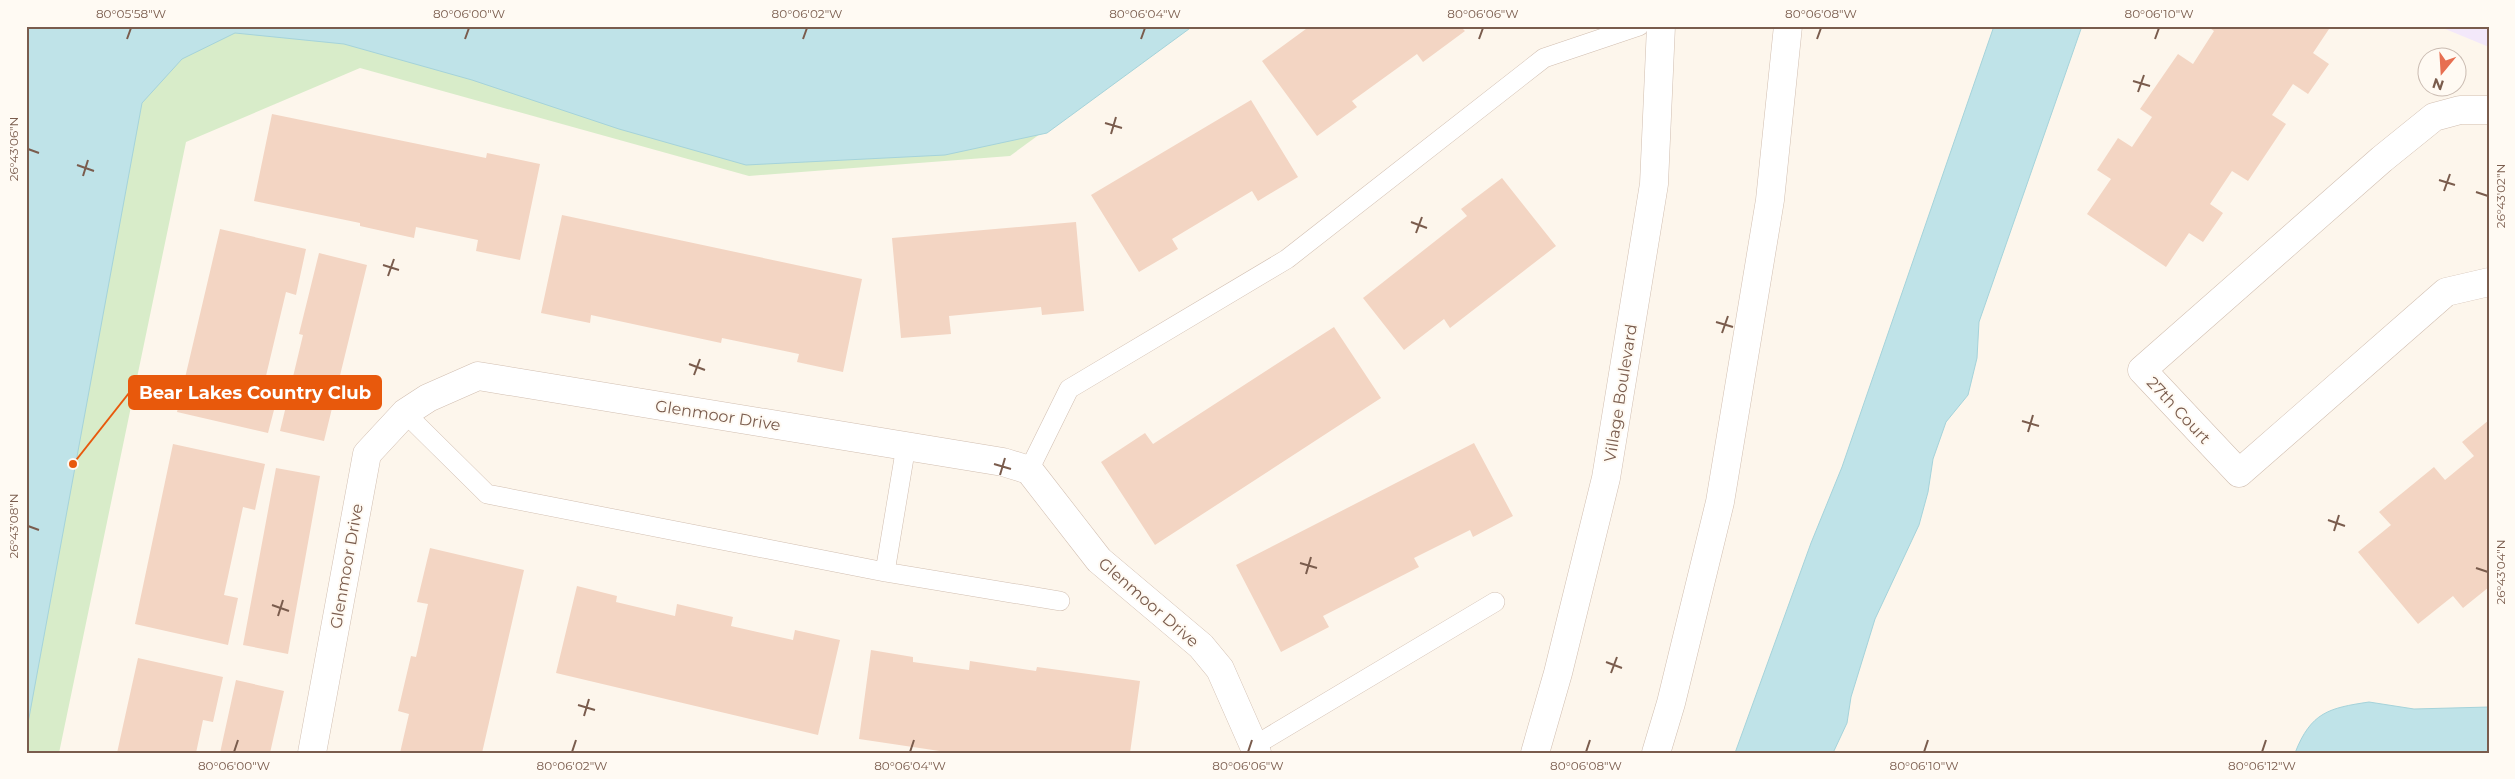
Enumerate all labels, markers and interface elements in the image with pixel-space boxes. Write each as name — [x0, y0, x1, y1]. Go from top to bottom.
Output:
text: 80°05'58"W — [96, 6, 166, 21]
text: 80°06'00"W — [433, 6, 505, 21]
text: 80°06'02"W — [772, 6, 842, 21]
text: 80°06'04"W — [1109, 6, 1181, 21]
text: 80°06'06"W — [1447, 6, 1519, 21]
text: 80°06'08"W — [1785, 6, 1857, 21]
text: 80°06'10"W — [2124, 6, 2194, 21]
north arrow — [2418, 48, 2468, 98]
text: N — [2430, 74, 2446, 95]
text: 26°43'06"N — [6, 117, 21, 181]
text: 26°43'02"N — [2493, 164, 2508, 228]
street label: Village Boulevard — [1600, 323, 1641, 463]
street label: 27th Court — [2143, 373, 2215, 448]
callout: Bear Lakes Country Club — [129, 376, 381, 409]
text: Bear Lakes Country Club — [139, 382, 371, 404]
street label: Glenmoor Drive — [654, 396, 782, 435]
text: 26°43'08"N — [6, 493, 21, 559]
street label: Glenmoor Drive — [326, 502, 367, 630]
text: 26°43'04"N — [2493, 539, 2508, 605]
street label: Glenmoor Drive — [1095, 554, 1203, 651]
text: 80°06'00"W — [198, 758, 270, 773]
text: 80°06'02"W — [537, 758, 607, 773]
text: 80°06'04"W — [874, 758, 946, 773]
text: 80°06'06"W — [1212, 758, 1284, 773]
text: 80°06'08"W — [1550, 758, 1622, 773]
text: 80°06'10"W — [1889, 758, 1959, 773]
text: 80°06'12"W — [2228, 758, 2296, 773]

